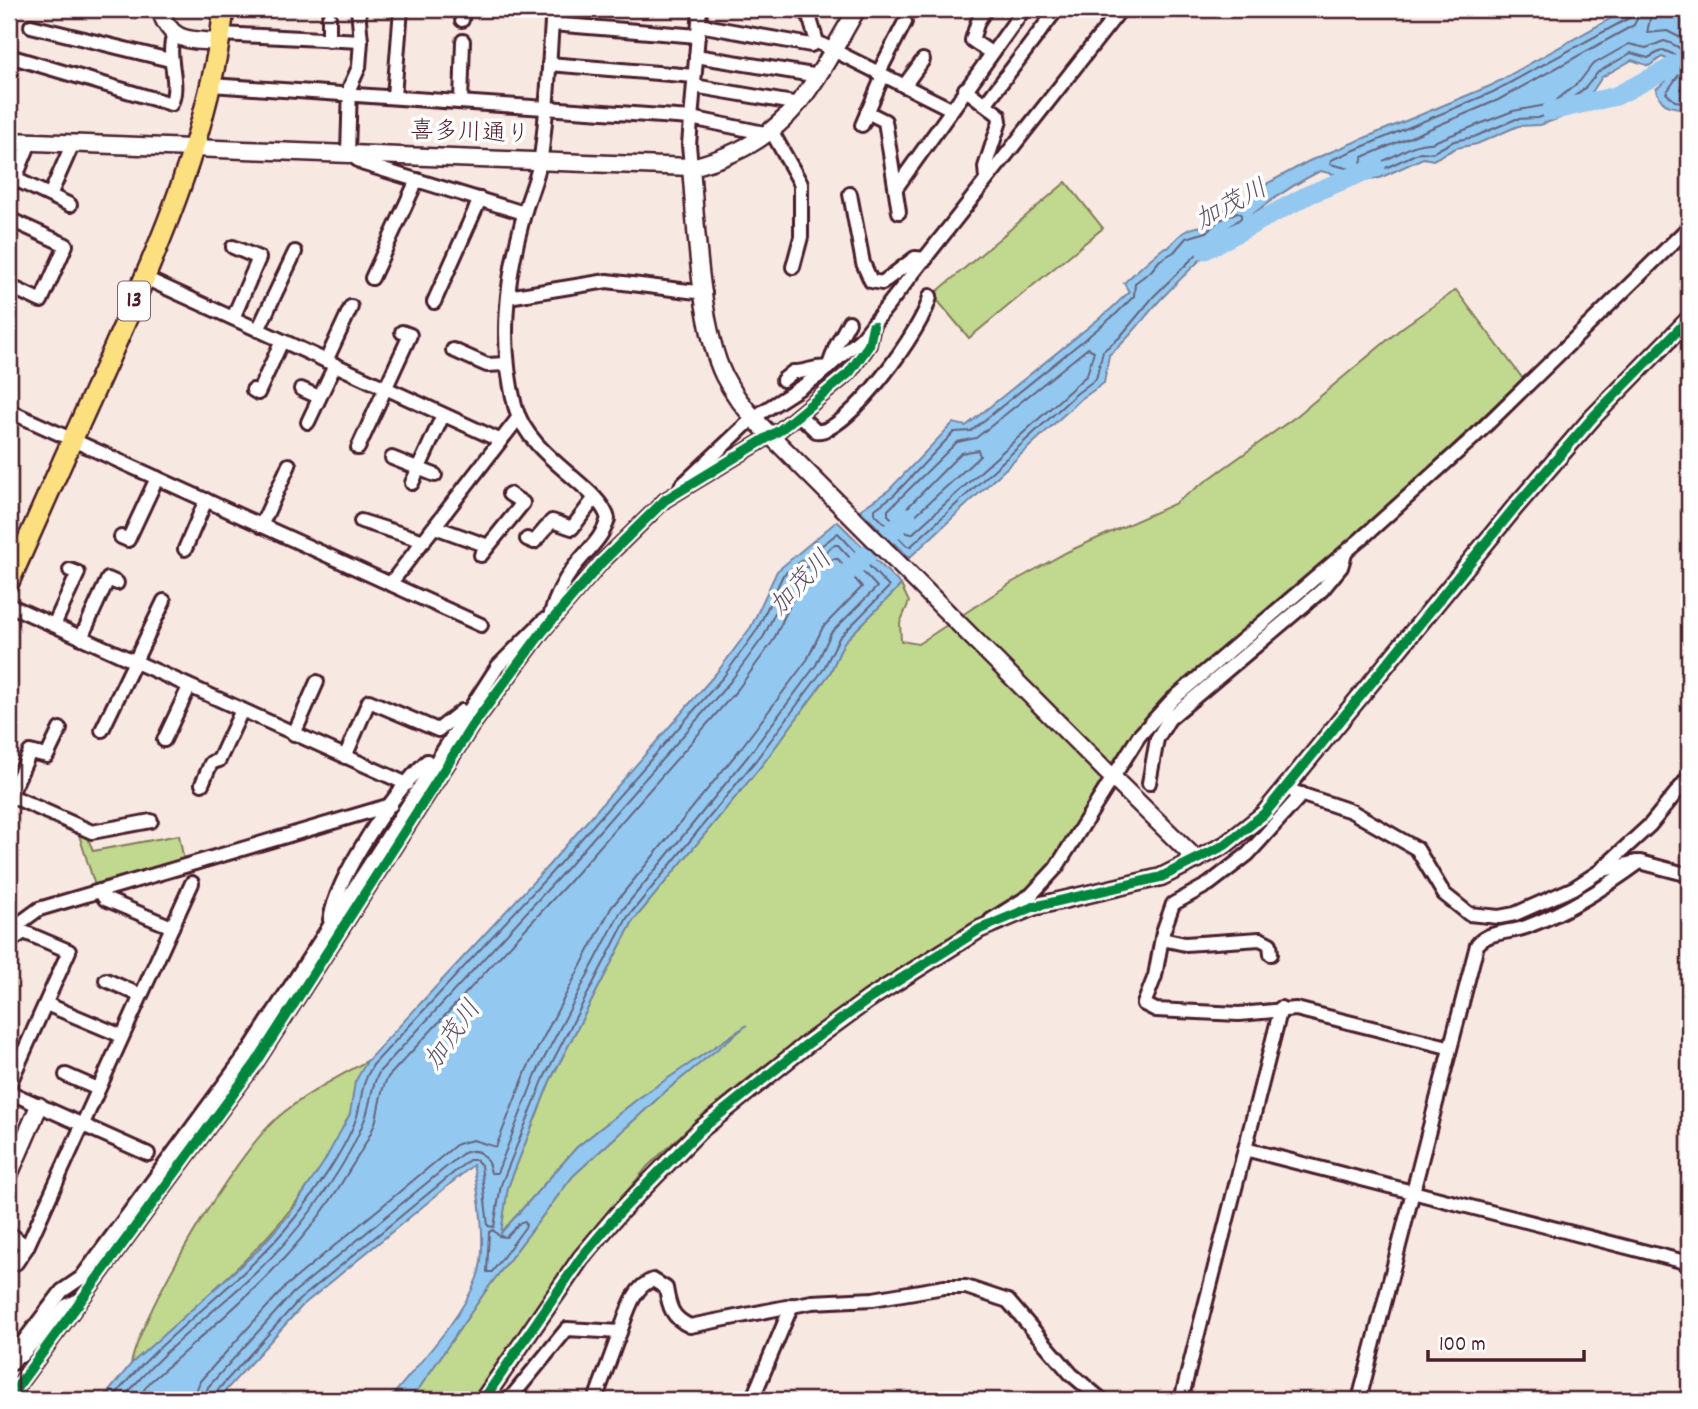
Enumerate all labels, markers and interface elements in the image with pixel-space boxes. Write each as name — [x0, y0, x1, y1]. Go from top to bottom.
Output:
street label: 喜多川通り — [409, 115, 531, 153]
water label: 加茂川 — [1189, 171, 1275, 241]
road number: 13 — [118, 282, 150, 320]
water label: 加茂川 — [762, 543, 842, 625]
water label: 加茂川 — [416, 993, 492, 1079]
scale bar — [1428, 1318, 1584, 1362]
text: 100 m — [1439, 1331, 1486, 1361]

